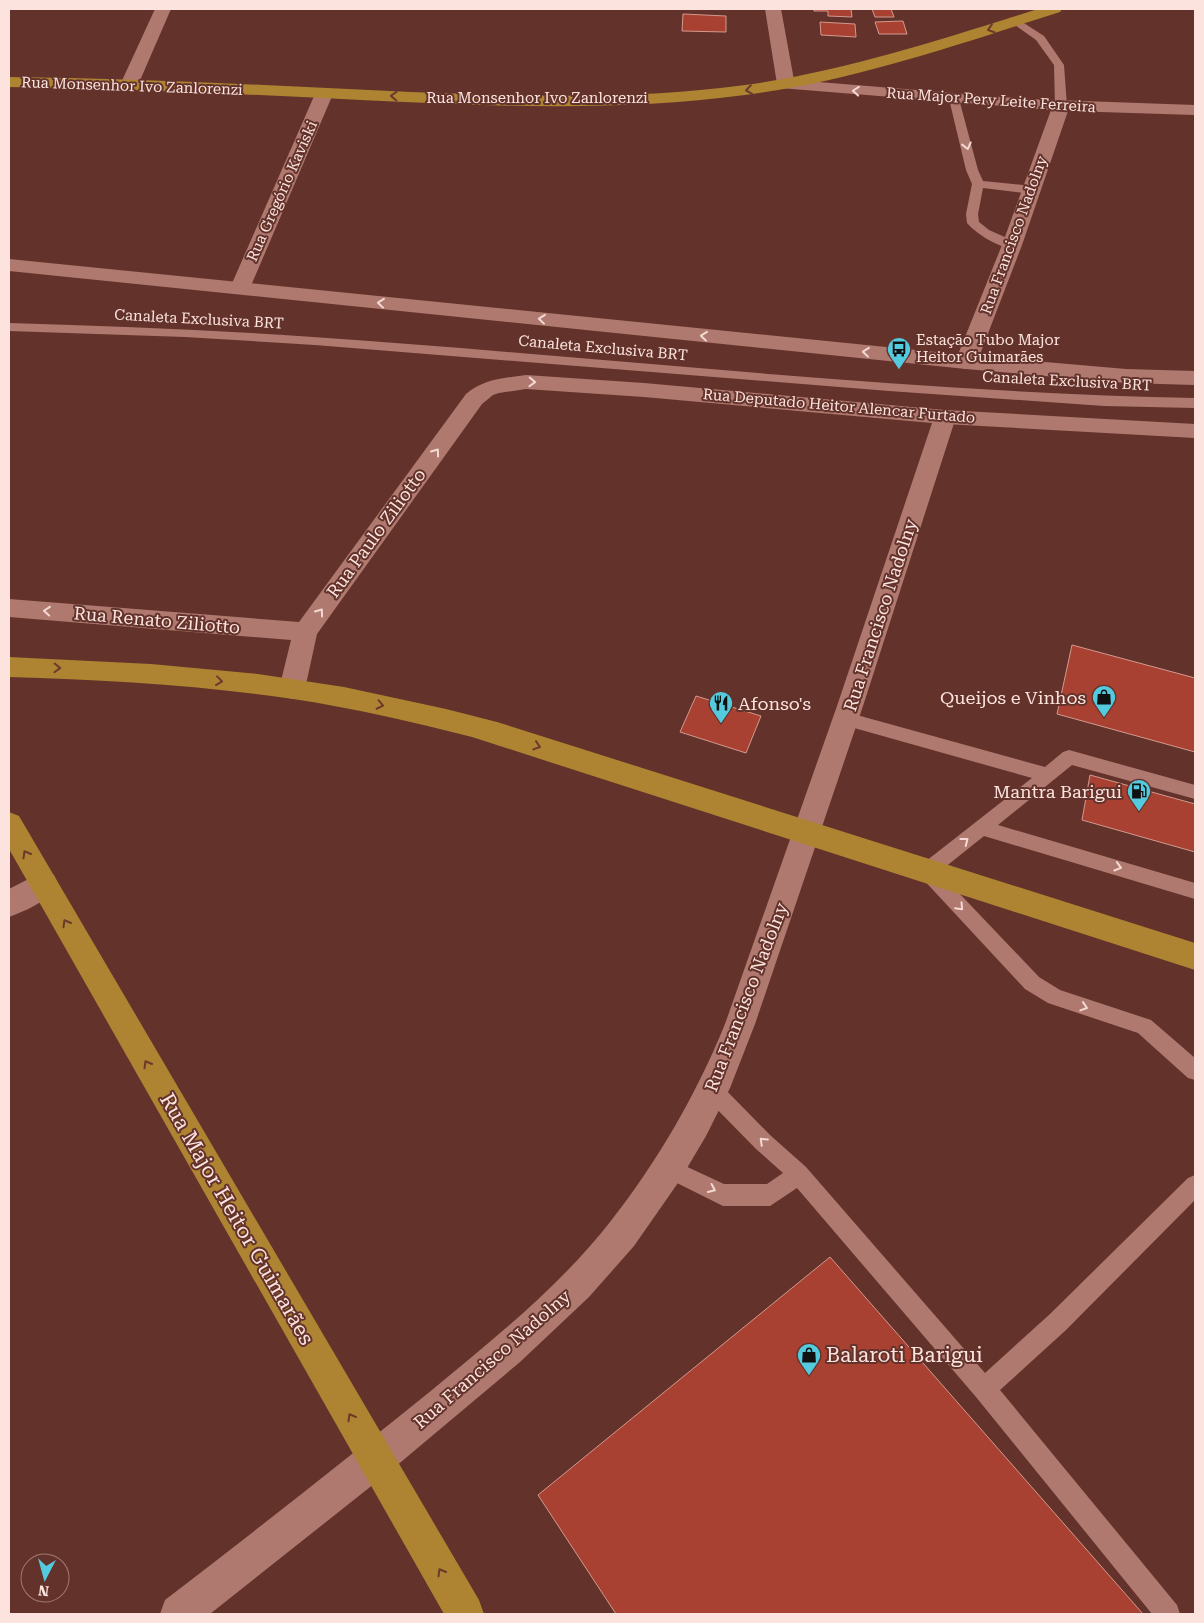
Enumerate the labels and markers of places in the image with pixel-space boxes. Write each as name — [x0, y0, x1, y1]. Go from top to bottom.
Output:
place label: Estação Tubo Major Heitor Guimarães — [916, 331, 1060, 366]
bus stop icon: Estação Tubo Major Heitor Guimarães — [886, 336, 912, 370]
shop icon: Queijos e Vinhos — [1091, 684, 1117, 718]
place label: Queijos e Vinhos — [940, 687, 1086, 708]
restaurant icon: Afonso's — [708, 690, 734, 724]
place label: Afonso's — [738, 693, 811, 714]
fuel station icon: Mantra Barigui — [1126, 778, 1152, 812]
place label: Mantra Barigui — [993, 781, 1122, 802]
shop icon: Balaroti Barigui — [796, 1342, 822, 1376]
place label: Balaroti Barigui — [826, 1343, 983, 1367]

